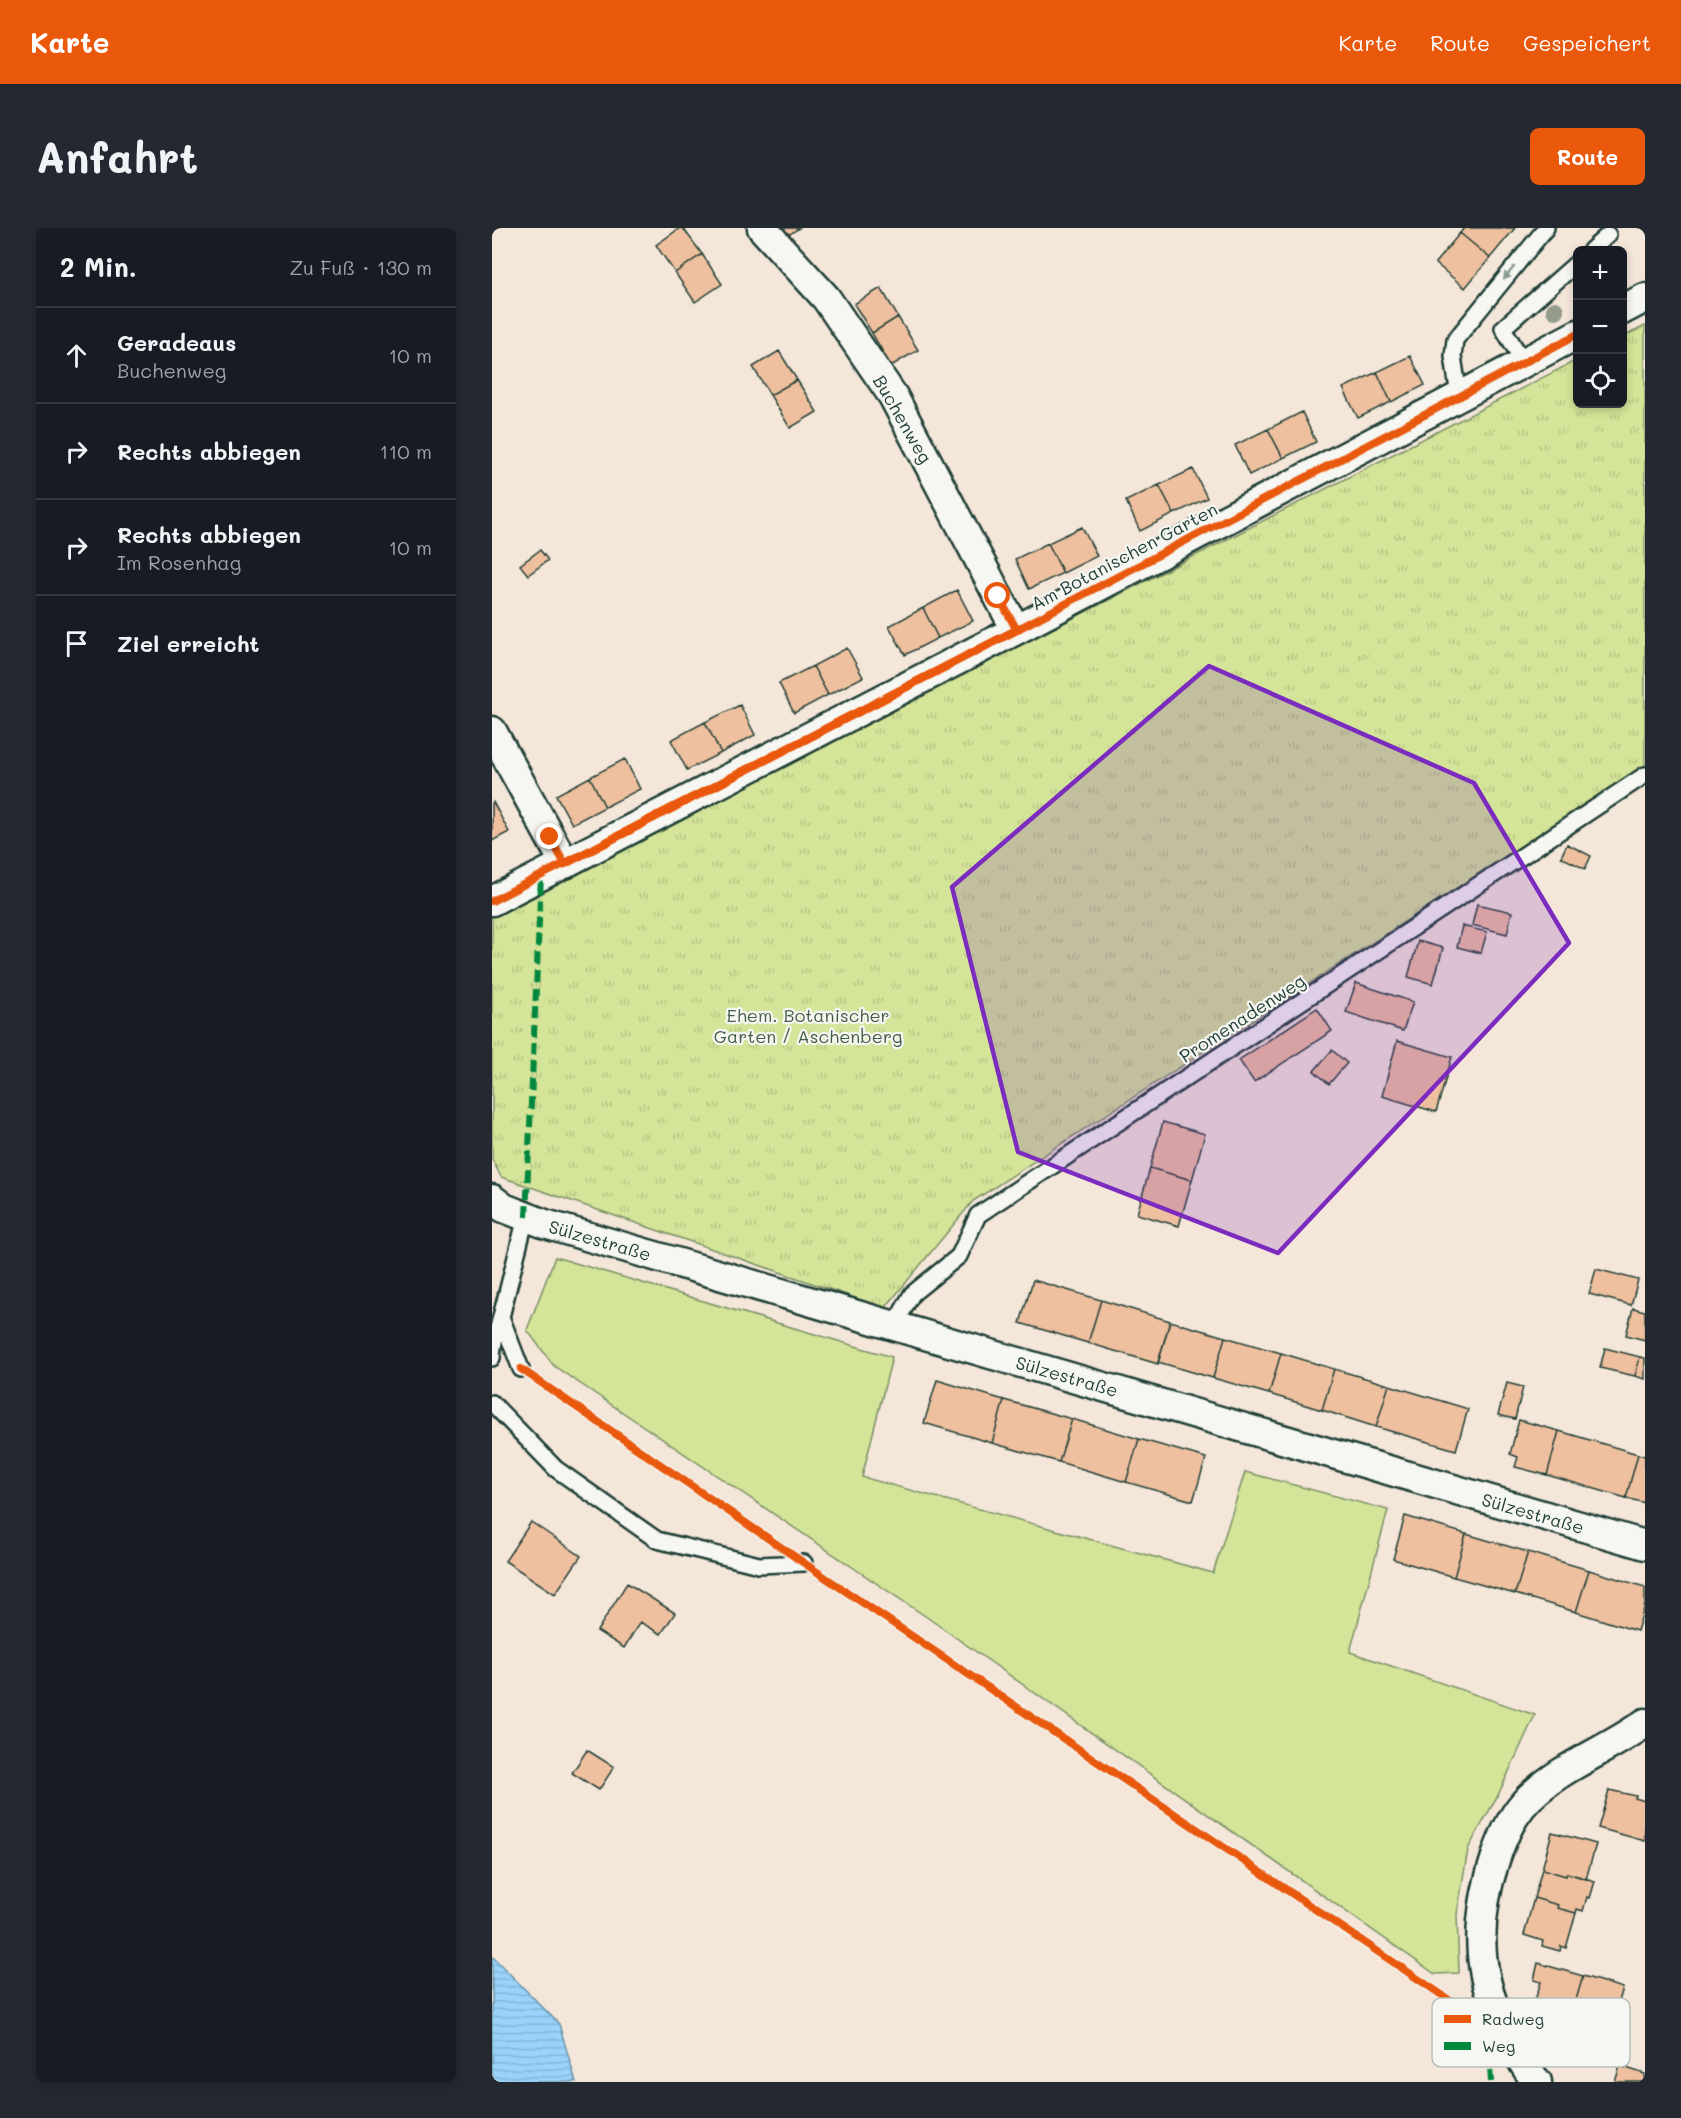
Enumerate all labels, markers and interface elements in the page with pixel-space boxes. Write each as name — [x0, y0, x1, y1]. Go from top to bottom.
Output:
text: Karte — [30, 24, 109, 60]
text: Karte — [1339, 29, 1397, 56]
text: Route — [1430, 29, 1490, 56]
text: Gespeichert — [1523, 29, 1651, 56]
button: Route — [1530, 128, 1645, 185]
text: Anfahrt — [36, 129, 198, 184]
map controls — [1573, 246, 1627, 408]
button: + — [1573, 246, 1627, 300]
text: 2 Min. — [60, 250, 137, 284]
text: Zu Fuß · 130 m — [290, 254, 432, 280]
one-way arrow — [1503, 266, 1516, 281]
button: − — [1573, 300, 1627, 354]
text: Geradeaus — [117, 328, 236, 357]
icon: ahead — [60, 339, 93, 372]
text: 10 m — [388, 342, 432, 368]
button: locate — [1573, 354, 1627, 408]
text: Buchenweg — [117, 357, 226, 383]
street label: Buchenweg — [868, 370, 938, 468]
icon: right — [60, 435, 93, 468]
text: Rechts abbiegen — [117, 437, 301, 466]
text: 110 m — [379, 438, 432, 464]
street label: Am Botanischen Garten — [1027, 497, 1221, 615]
text: Rechts abbiegen — [117, 520, 301, 549]
icon: right — [60, 531, 93, 564]
text: 10 m — [388, 534, 432, 560]
text: Im Rosenhag — [117, 549, 241, 575]
route start — [984, 582, 1010, 608]
icon: arrive — [60, 627, 93, 660]
text: Ziel erreicht — [117, 629, 259, 658]
route end — [536, 823, 562, 849]
street label: Promenadenweg — [1174, 968, 1310, 1068]
park label: Ehem. Botanischer Garten / Aschenberg — [714, 1003, 902, 1048]
street label: Sülzestraße — [546, 1214, 654, 1266]
street label: Sülzestraße — [1013, 1350, 1121, 1402]
street label: Sülzestraße — [1479, 1487, 1587, 1539]
legend — [1432, 1998, 1630, 2067]
text: Radweg — [1482, 2008, 1544, 2029]
text: Weg — [1482, 2035, 1515, 2056]

